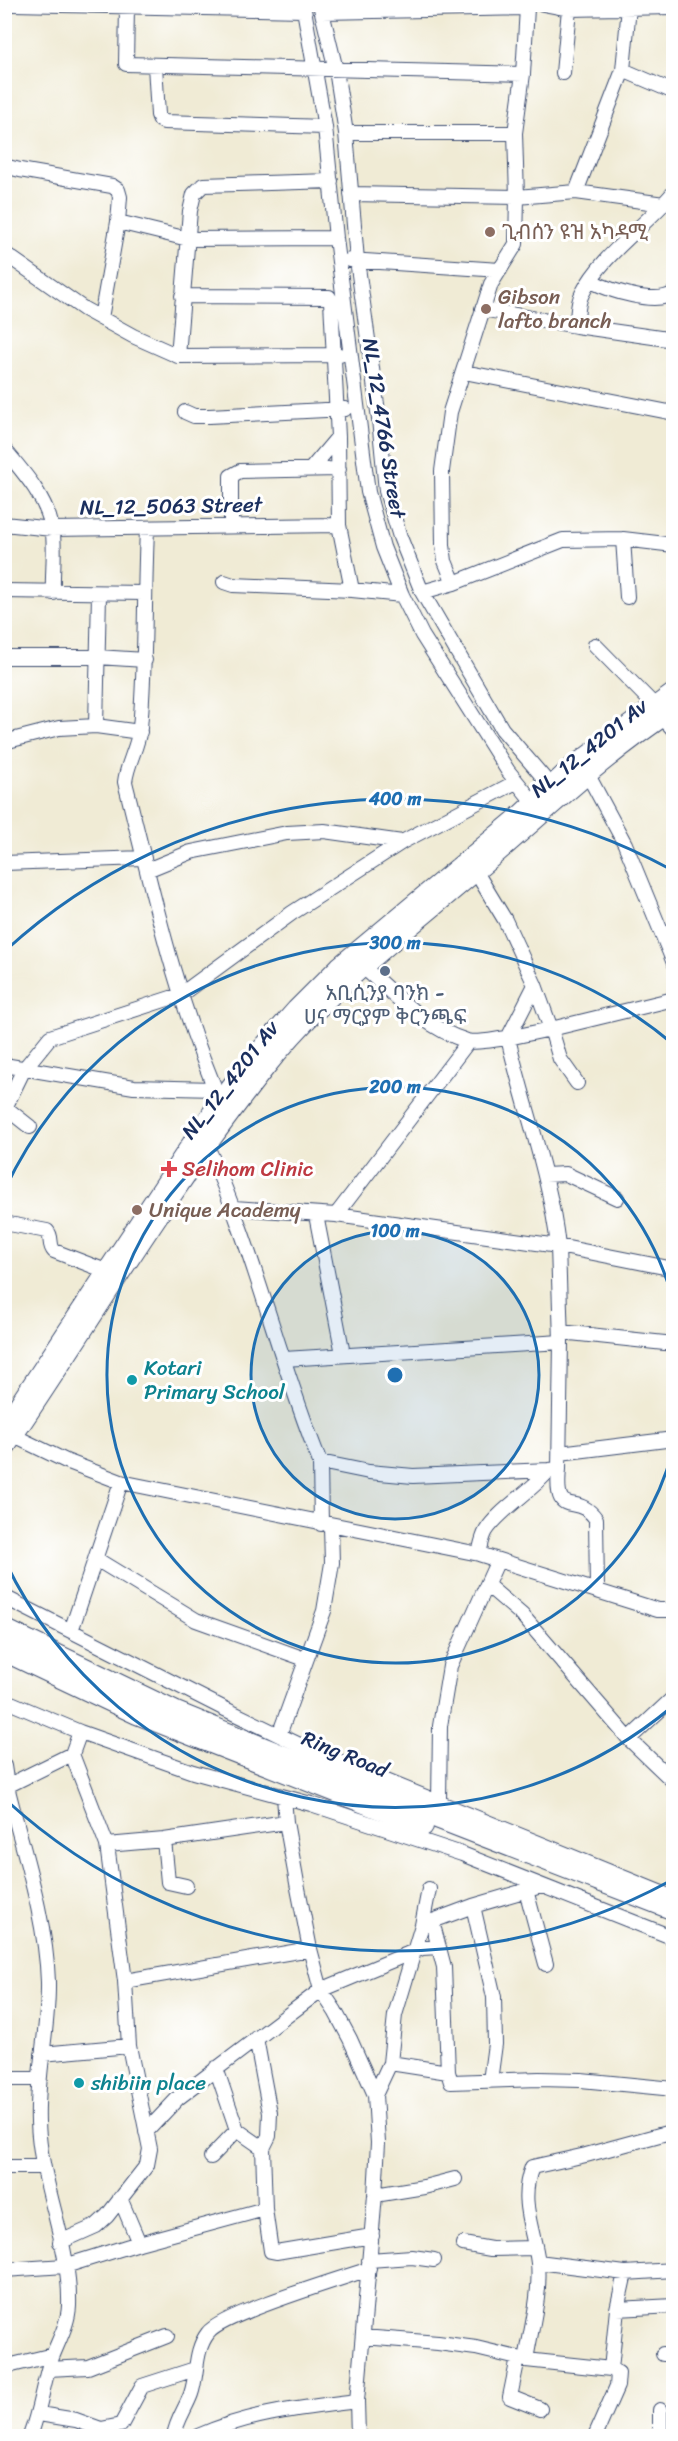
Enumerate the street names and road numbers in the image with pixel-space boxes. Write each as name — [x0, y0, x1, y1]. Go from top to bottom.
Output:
street label: NL_12_4766 Street — [351, 335, 417, 522]
street label: NL_12_5063 Street — [80, 485, 264, 527]
street label: NL_12_4201 Av — [522, 688, 657, 808]
street label: NL_12_4201 Av — [171, 1011, 290, 1148]
street label: Ring Road — [296, 1719, 396, 1789]

